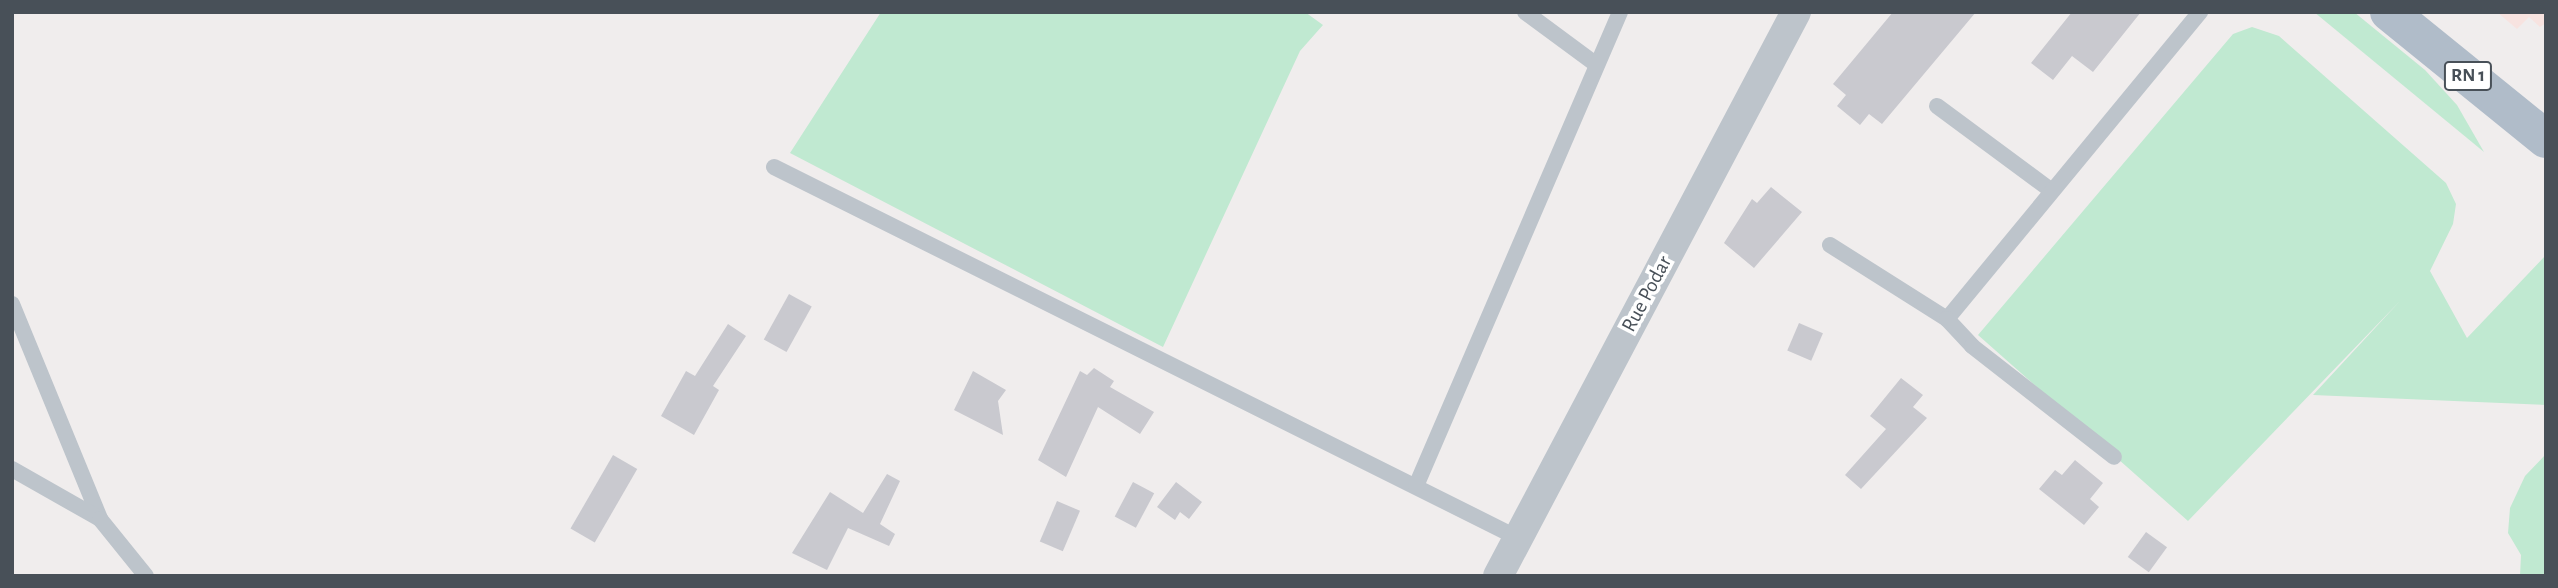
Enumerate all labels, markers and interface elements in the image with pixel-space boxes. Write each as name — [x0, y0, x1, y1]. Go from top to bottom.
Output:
road number: RN 1 — [2444, 60, 2492, 92]
street label: Rue Podar — [1616, 252, 1678, 336]

